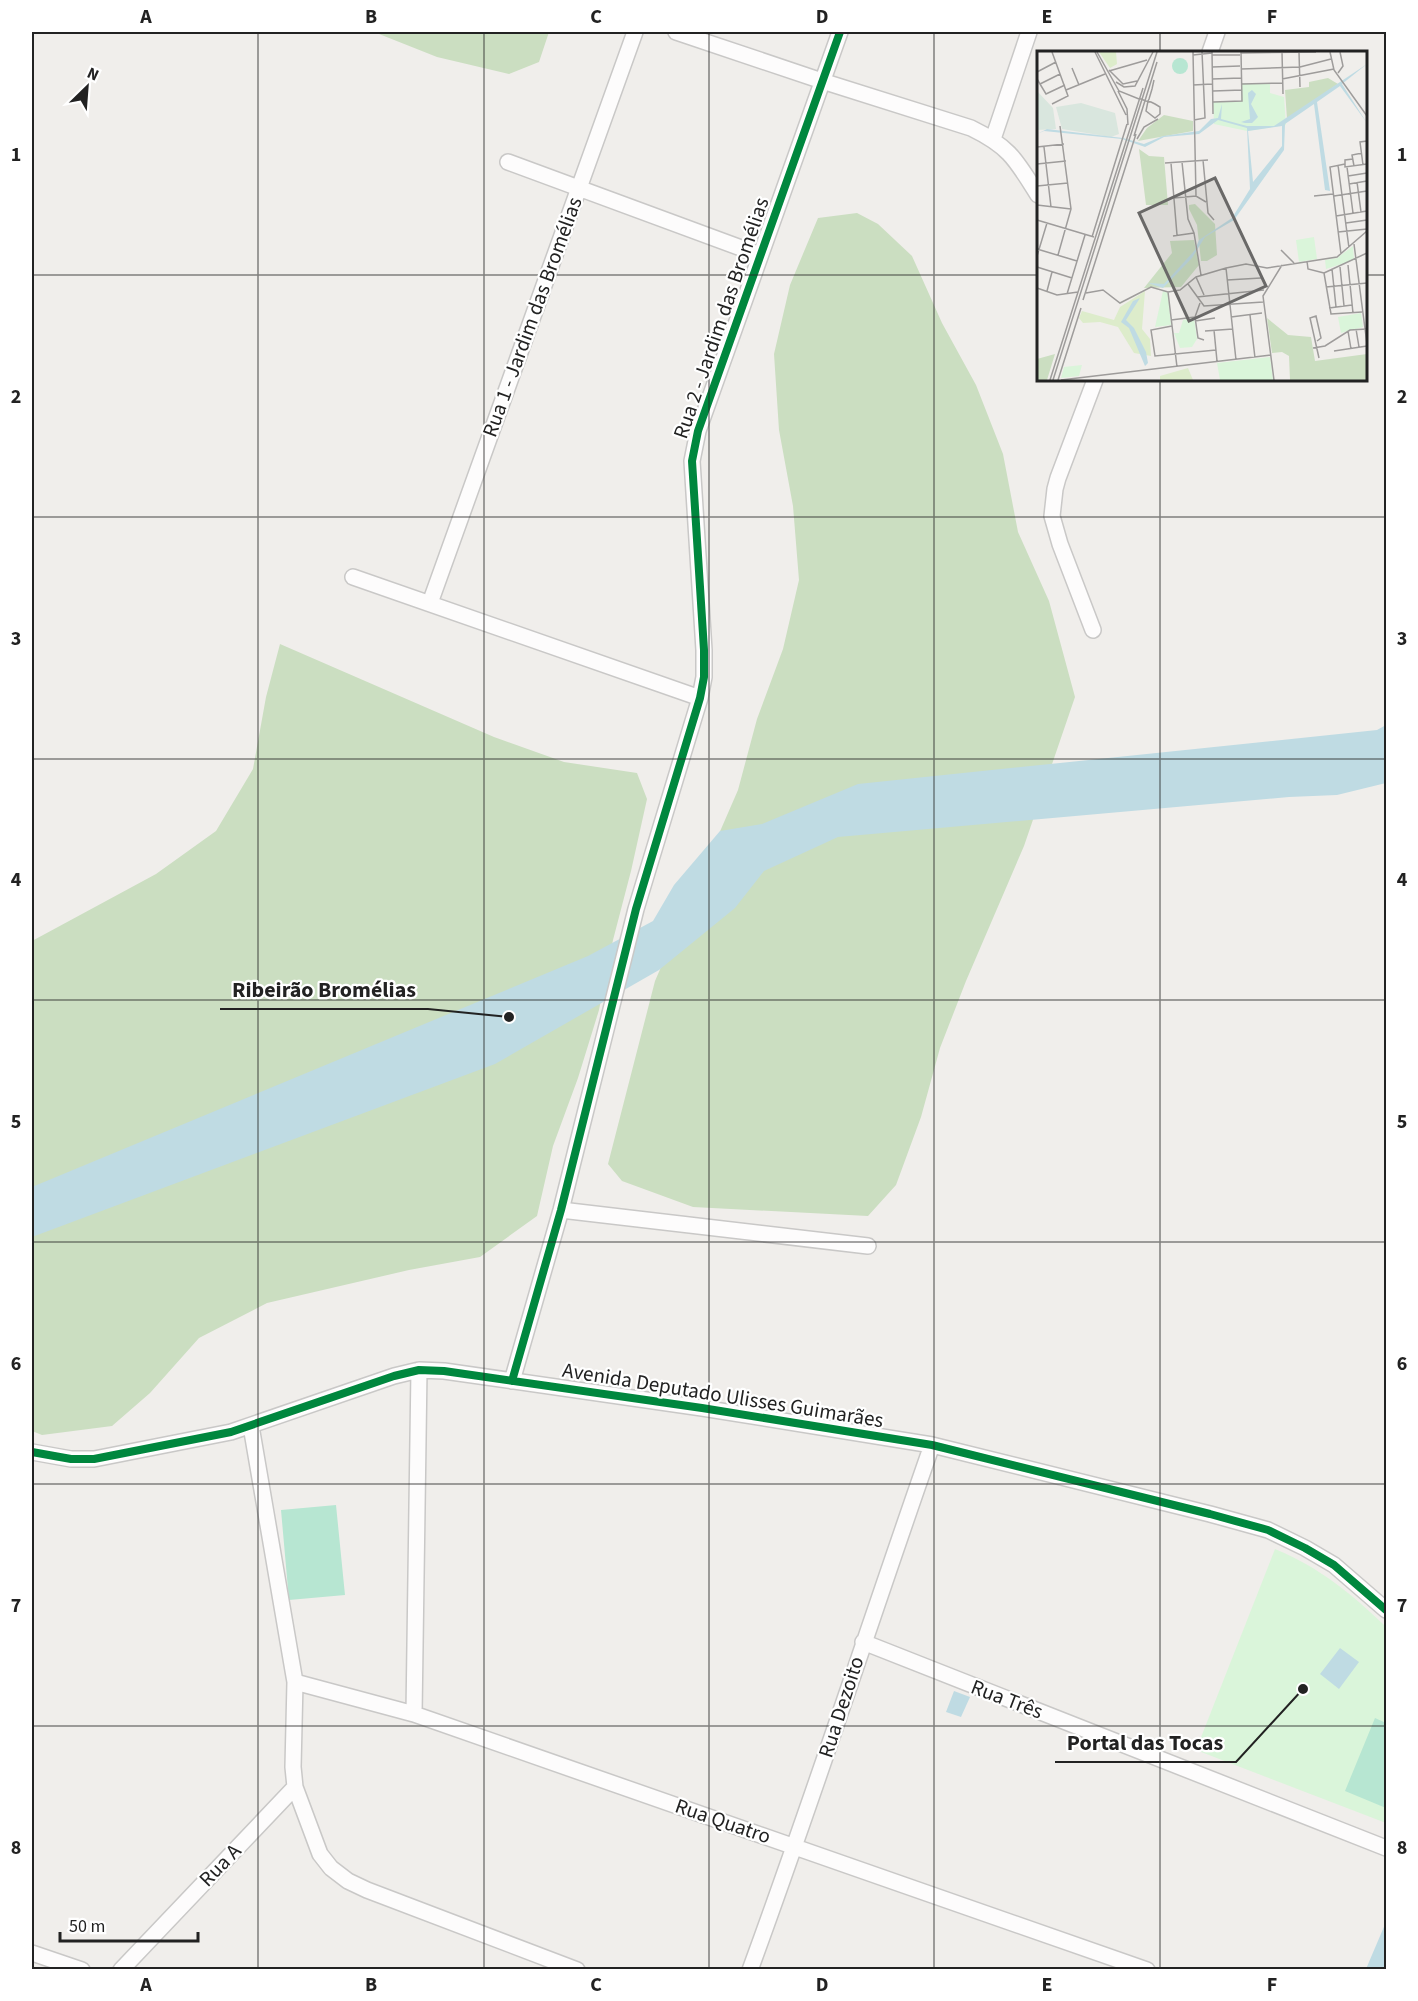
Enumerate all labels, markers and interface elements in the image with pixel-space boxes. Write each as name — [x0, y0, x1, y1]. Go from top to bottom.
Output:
text: A — [139, 3, 152, 31]
text: B — [365, 3, 377, 31]
text: C — [590, 3, 602, 31]
text: D — [816, 3, 828, 31]
text: E — [1042, 3, 1052, 31]
text: F — [1267, 3, 1277, 31]
inset map — [1037, 51, 1367, 381]
north arrow — [57, 57, 117, 117]
text: N — [83, 62, 102, 87]
text: 1 — [11, 141, 21, 169]
text: 1 — [1397, 141, 1407, 169]
street label: Rua 1 - Jardim das Bromélias — [475, 193, 590, 441]
street label: Rua 2 - Jardim das Bromélias — [666, 193, 777, 443]
text: 2 — [11, 383, 21, 411]
text: 2 — [1397, 383, 1407, 411]
text: 3 — [11, 625, 21, 653]
text: 3 — [1397, 625, 1407, 653]
text: 4 — [11, 866, 22, 894]
text: 4 — [1397, 866, 1408, 894]
callout: Ribeirão Bromélias — [220, 969, 428, 1009]
text: Ribeirão Bromélias — [232, 974, 416, 1006]
text: 5 — [11, 1108, 21, 1136]
text: 5 — [1397, 1108, 1407, 1136]
text: 6 — [11, 1350, 21, 1378]
text: 6 — [1397, 1350, 1407, 1378]
street label: Avenida Deputado Ulisses Guimarães — [560, 1355, 886, 1435]
text: 7 — [11, 1592, 21, 1620]
text: 7 — [1397, 1592, 1407, 1620]
street label: Rua Dezoito — [811, 1652, 871, 1762]
street label: Rua Três — [967, 1672, 1047, 1726]
callout: Portal das Tocas — [1055, 1722, 1236, 1762]
text: Portal das Tocas — [1067, 1727, 1223, 1759]
street label: Rua Quatro — [671, 1791, 775, 1851]
text: 8 — [11, 1834, 21, 1862]
text: 8 — [1397, 1834, 1407, 1862]
street label: Rua A — [192, 1836, 248, 1893]
scale bar — [60, 1905, 198, 1943]
text: 50 m — [69, 1914, 105, 1939]
text: A — [139, 1971, 152, 1999]
text: B — [365, 1971, 377, 1999]
text: C — [590, 1971, 602, 1999]
text: D — [816, 1971, 828, 1999]
text: E — [1042, 1971, 1052, 1999]
text: F — [1267, 1971, 1277, 1999]

